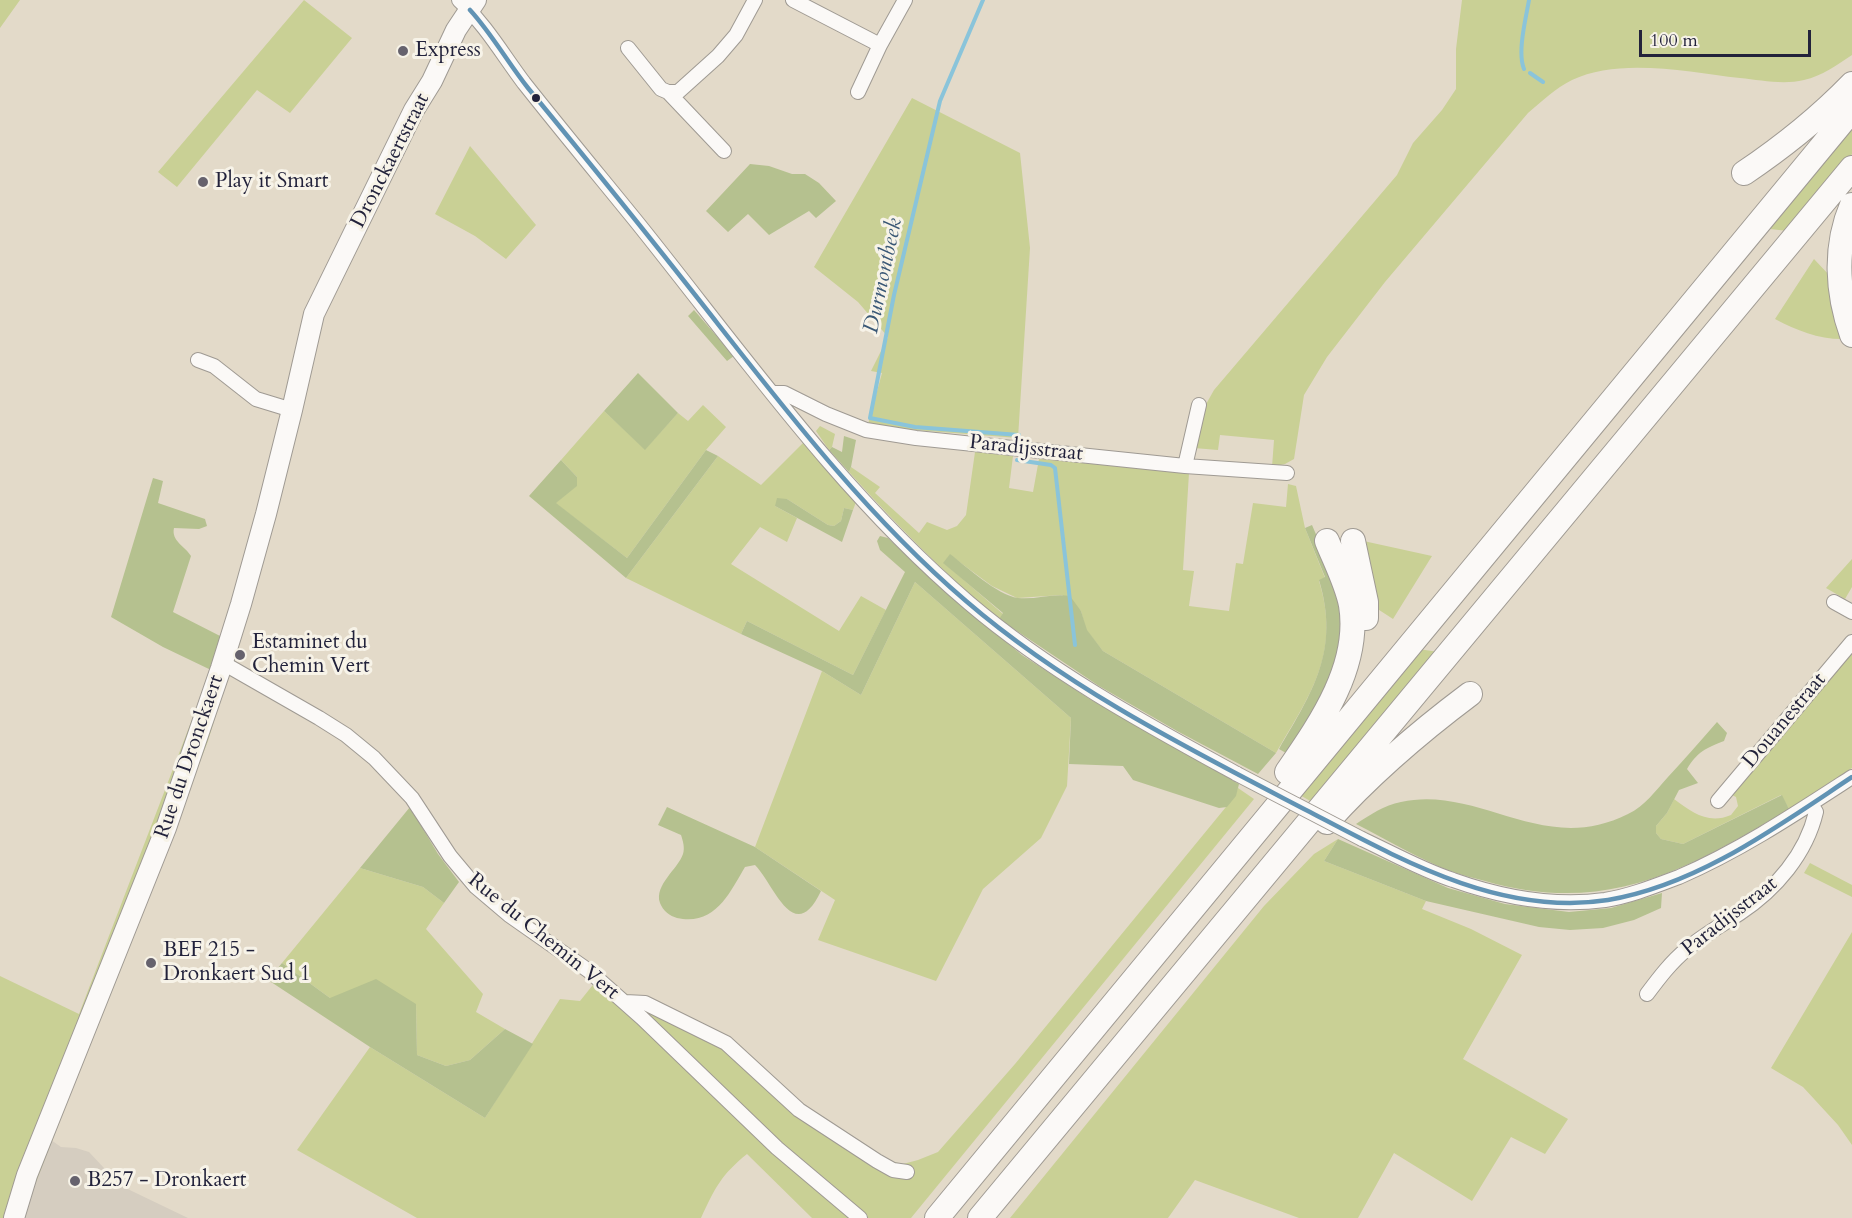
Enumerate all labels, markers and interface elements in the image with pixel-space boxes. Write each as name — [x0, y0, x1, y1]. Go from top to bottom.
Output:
scale bar — [1642, 18, 1814, 56]
text: 100 m — [1650, 28, 1698, 53]
place label: Express — [415, 38, 481, 64]
marker: Express — [396, 44, 410, 58]
street label: Dronckaertstraat — [346, 89, 436, 233]
unlabelled marker — [530, 92, 542, 104]
place label: Play it Smart — [215, 169, 328, 195]
marker: Play it Smart — [196, 175, 210, 189]
water label: Durmontbeek — [859, 216, 909, 336]
street label: Paradijsstraat — [968, 430, 1084, 468]
place label: Estaminet du Chemin Vert — [252, 630, 370, 680]
marker: Estaminet du Chemin Vert — [233, 648, 247, 662]
street label: Douanestraat — [1738, 668, 1832, 774]
street label: Rue du Dronckaert — [150, 672, 230, 842]
street label: Rue du Chemin Vert — [462, 868, 624, 1006]
street label: Paradijsstraat — [1677, 872, 1783, 962]
place label: BEF 215 - Dronkaert Sud 1 — [163, 938, 310, 988]
marker: BEF 215 - Dronkaert Sud 1 — [144, 956, 158, 970]
place label: B257 - Dronkaert — [87, 1168, 246, 1194]
marker: B257 - Dronkaert — [68, 1174, 82, 1188]

